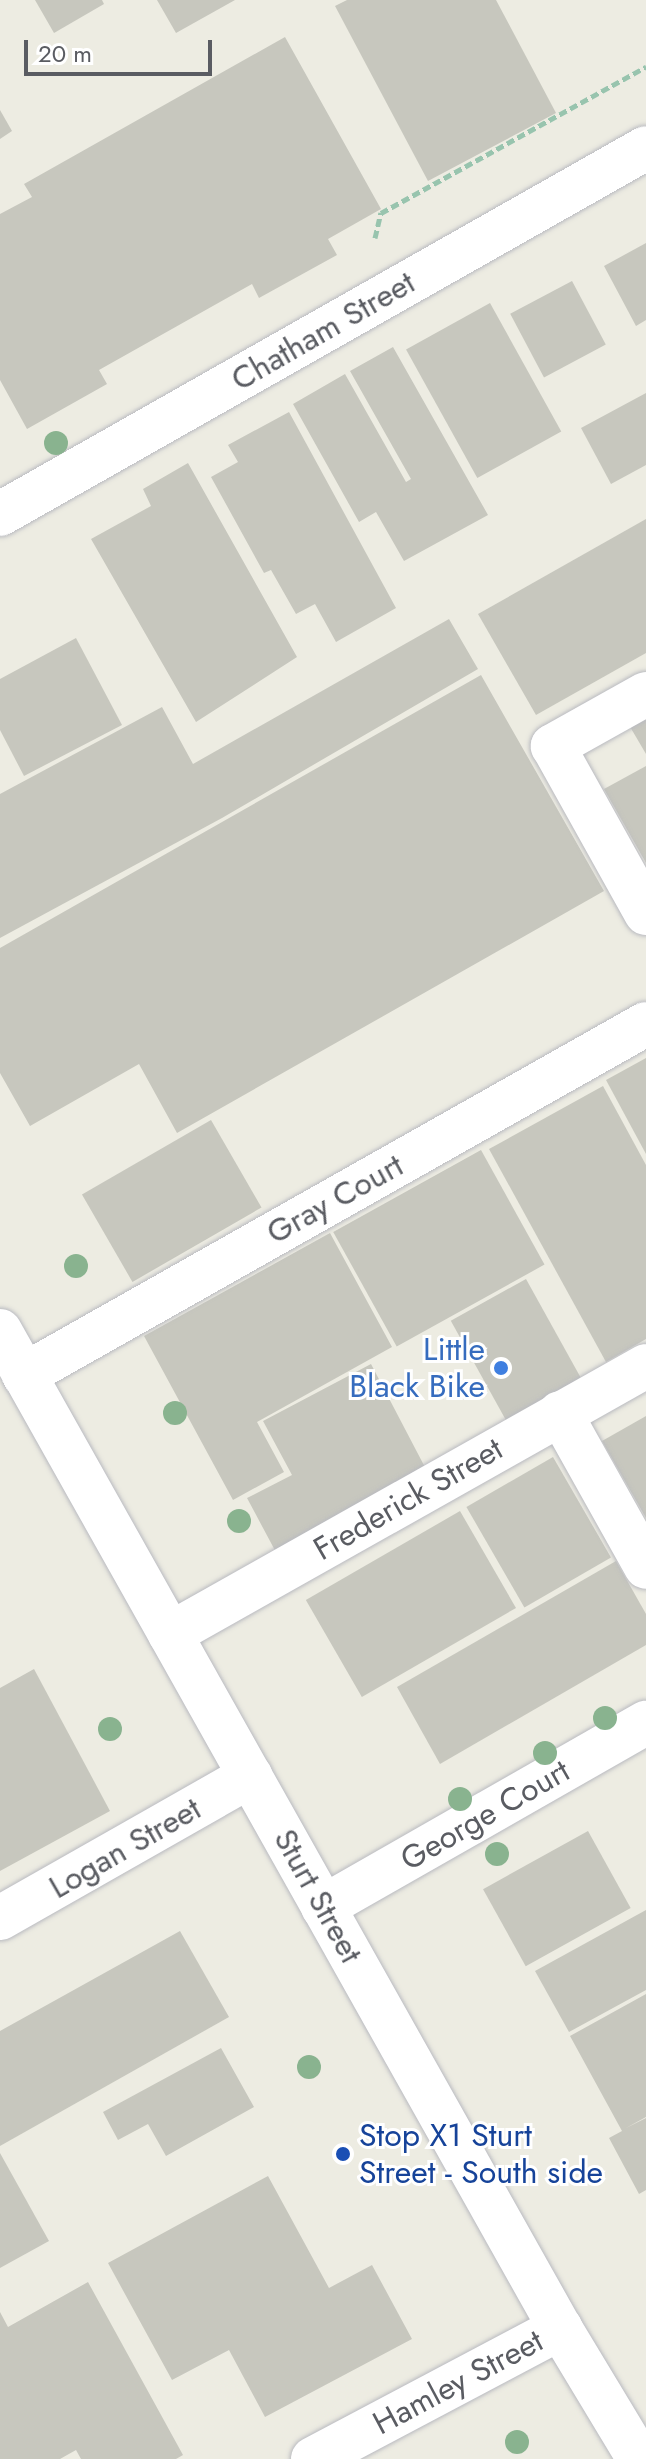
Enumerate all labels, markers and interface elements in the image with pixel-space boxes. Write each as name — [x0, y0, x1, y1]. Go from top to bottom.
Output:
scale bar — [28, 24, 216, 74]
text: 20 m — [38, 36, 92, 71]
street label: Chatham Street — [225, 263, 421, 399]
street label: Gray Court — [260, 1146, 410, 1252]
place label: Little Black Bike — [349, 1331, 485, 1406]
marker: Little Black Bike — [492, 1359, 510, 1377]
street label: Frederick Street — [307, 1429, 509, 1569]
street label: George Court — [394, 1751, 576, 1879]
street label: Logan Street — [43, 1789, 207, 1907]
street label: Sturt Street — [266, 1823, 370, 1969]
place label: Stop X1 Sturt Street - South side — [359, 2117, 603, 2192]
marker: Stop X1 Sturt Street - South side — [334, 2145, 352, 2163]
street label: Hamley Street — [367, 2321, 549, 2443]

